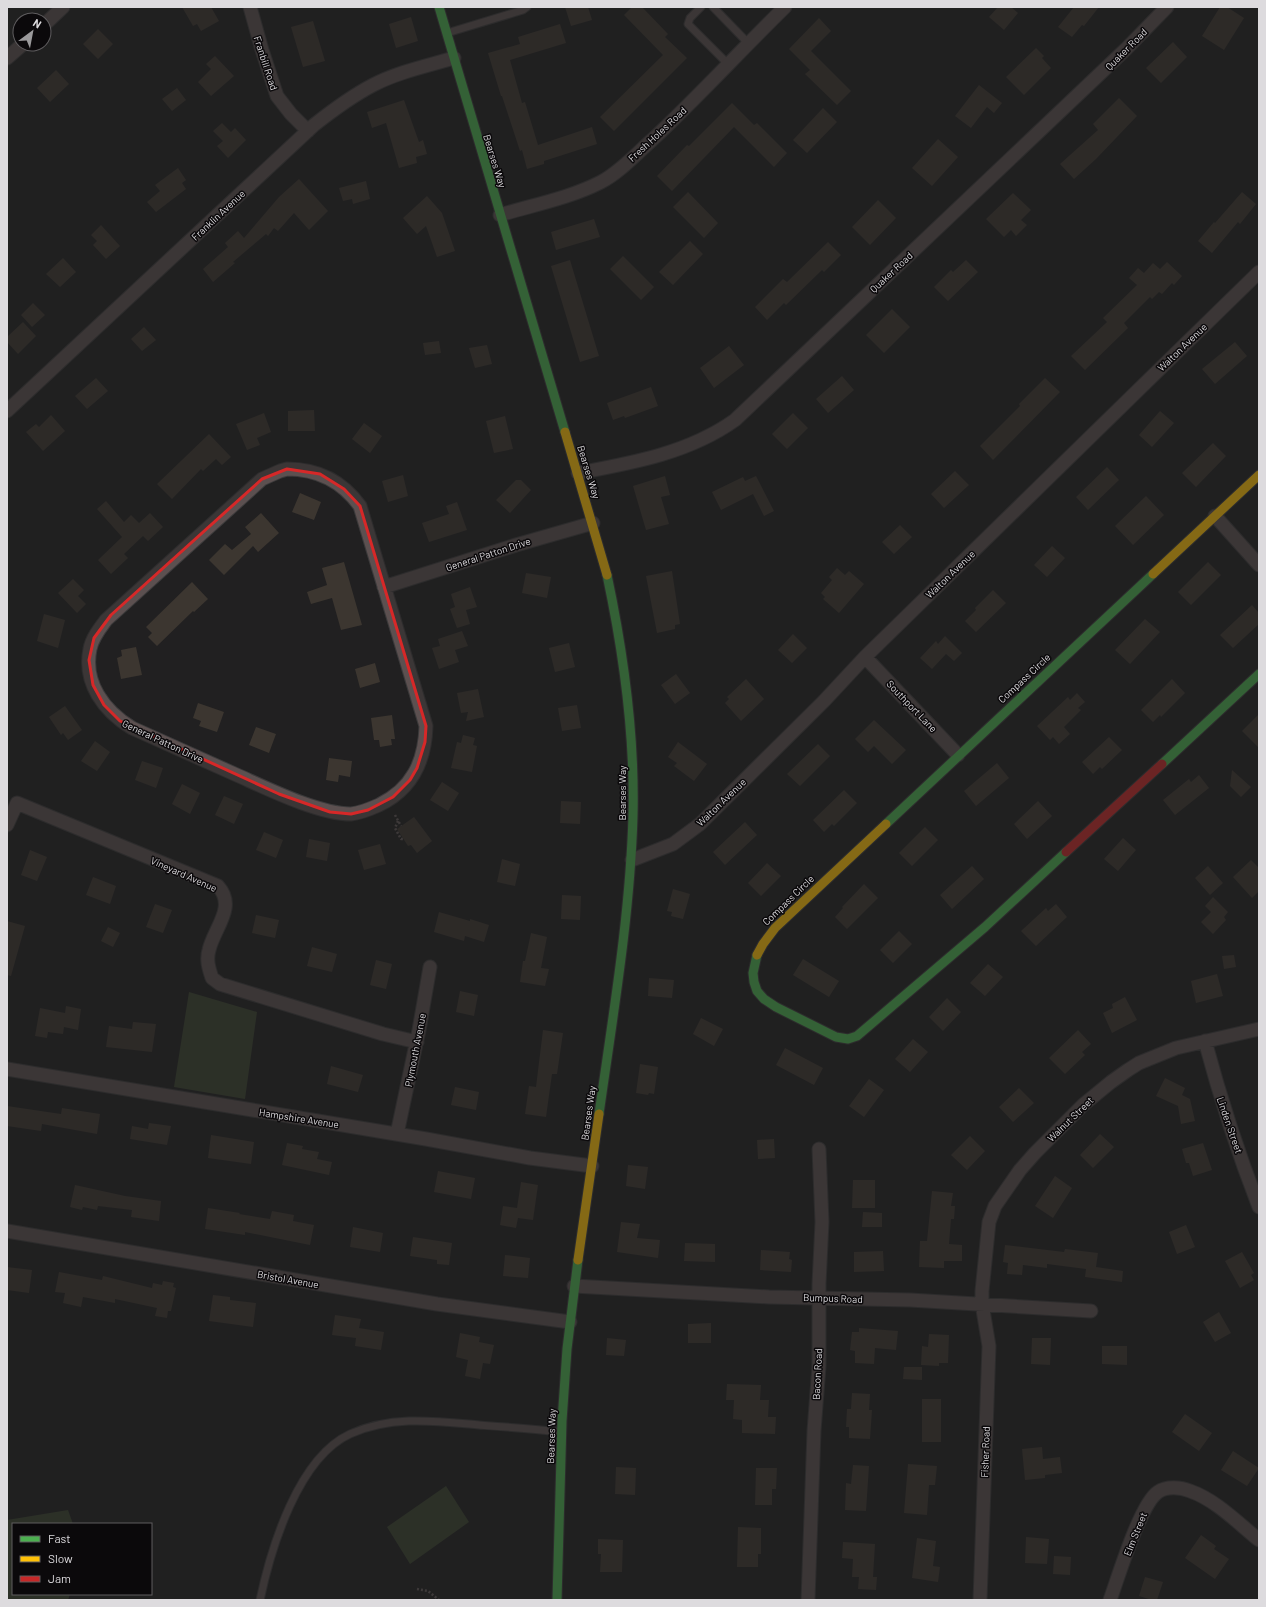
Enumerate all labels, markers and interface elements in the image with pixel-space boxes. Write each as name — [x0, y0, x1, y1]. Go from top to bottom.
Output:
north arrow — [12, 12, 52, 52]
text: N — [31, 16, 44, 31]
street label: Quaker Road — [1103, 26, 1149, 72]
street label: Franbill Road — [252, 34, 280, 92]
street label: Fresh Holes Road — [625, 104, 689, 164]
street label: Bearses Way — [481, 133, 509, 189]
street label: Franklin Avenue — [189, 187, 247, 243]
street label: Quaker Road — [867, 249, 915, 295]
street label: Walton Avenue — [1155, 321, 1209, 373]
street label: Bearses Way — [575, 444, 603, 500]
street label: General Patton Drive — [444, 535, 532, 573]
street label: Walton Avenue — [923, 548, 977, 600]
street label: Compass Circle — [995, 651, 1053, 705]
street label: Southport Lane — [884, 678, 940, 734]
street label: General Patton Drive — [120, 717, 206, 765]
street label: Bearses Way — [616, 765, 628, 821]
street label: Walton Avenue — [694, 776, 748, 828]
street label: Vineyard Avenue — [149, 854, 219, 894]
street label: Compass Circle — [760, 872, 816, 928]
street label: Plymouth Avenue — [402, 1012, 428, 1088]
street label: Bearses Way — [578, 1085, 598, 1141]
street label: Walnut Street — [1044, 1094, 1096, 1144]
street label: Linden Street — [1215, 1095, 1245, 1155]
street label: Hampshire Avenue — [258, 1106, 340, 1130]
street label: Bristol Avenue — [256, 1268, 320, 1290]
street label: Bumpus Road — [803, 1291, 863, 1305]
street label: Bacon Road — [810, 1348, 824, 1400]
street label: Bearses Way — [544, 1408, 558, 1464]
street label: Fisher Road — [978, 1426, 992, 1478]
street label: Elm Street — [1121, 1510, 1149, 1558]
legend — [12, 1523, 152, 1595]
text: Fast — [48, 1531, 71, 1545]
text: Slow — [48, 1551, 73, 1565]
text: Jam — [48, 1571, 71, 1585]

